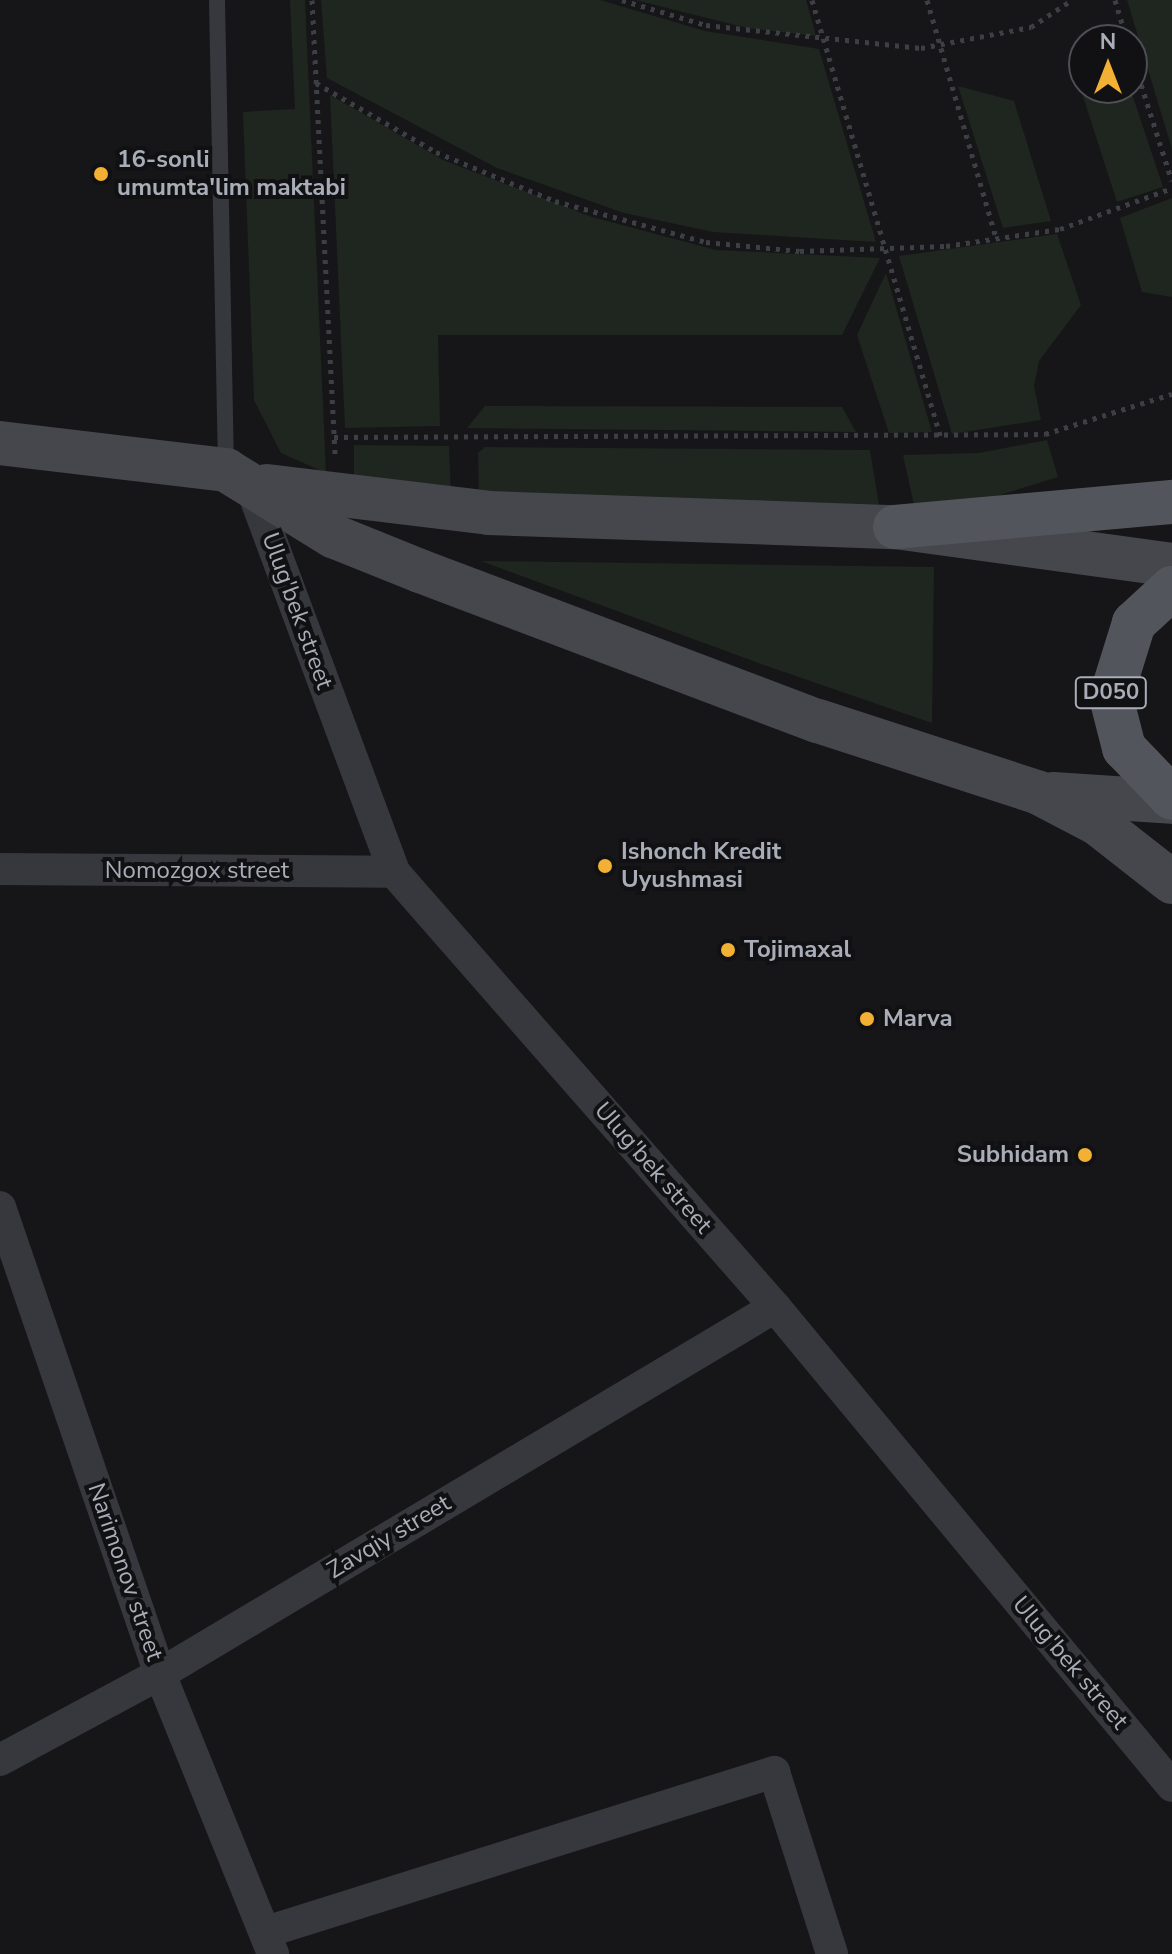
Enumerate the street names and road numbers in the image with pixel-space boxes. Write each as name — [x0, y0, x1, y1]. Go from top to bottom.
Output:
street label: Ulug'bek street — [255, 529, 339, 693]
road number: D050 — [1073, 675, 1149, 711]
street label: Nomozgoх street — [105, 857, 289, 885]
street label: Ulug'bek street — [588, 1096, 718, 1240]
street label: Narimonov street — [81, 1479, 169, 1665]
street label: Zavqiy street — [322, 1489, 456, 1585]
street label: Ulug'bek street — [1006, 1591, 1134, 1735]

